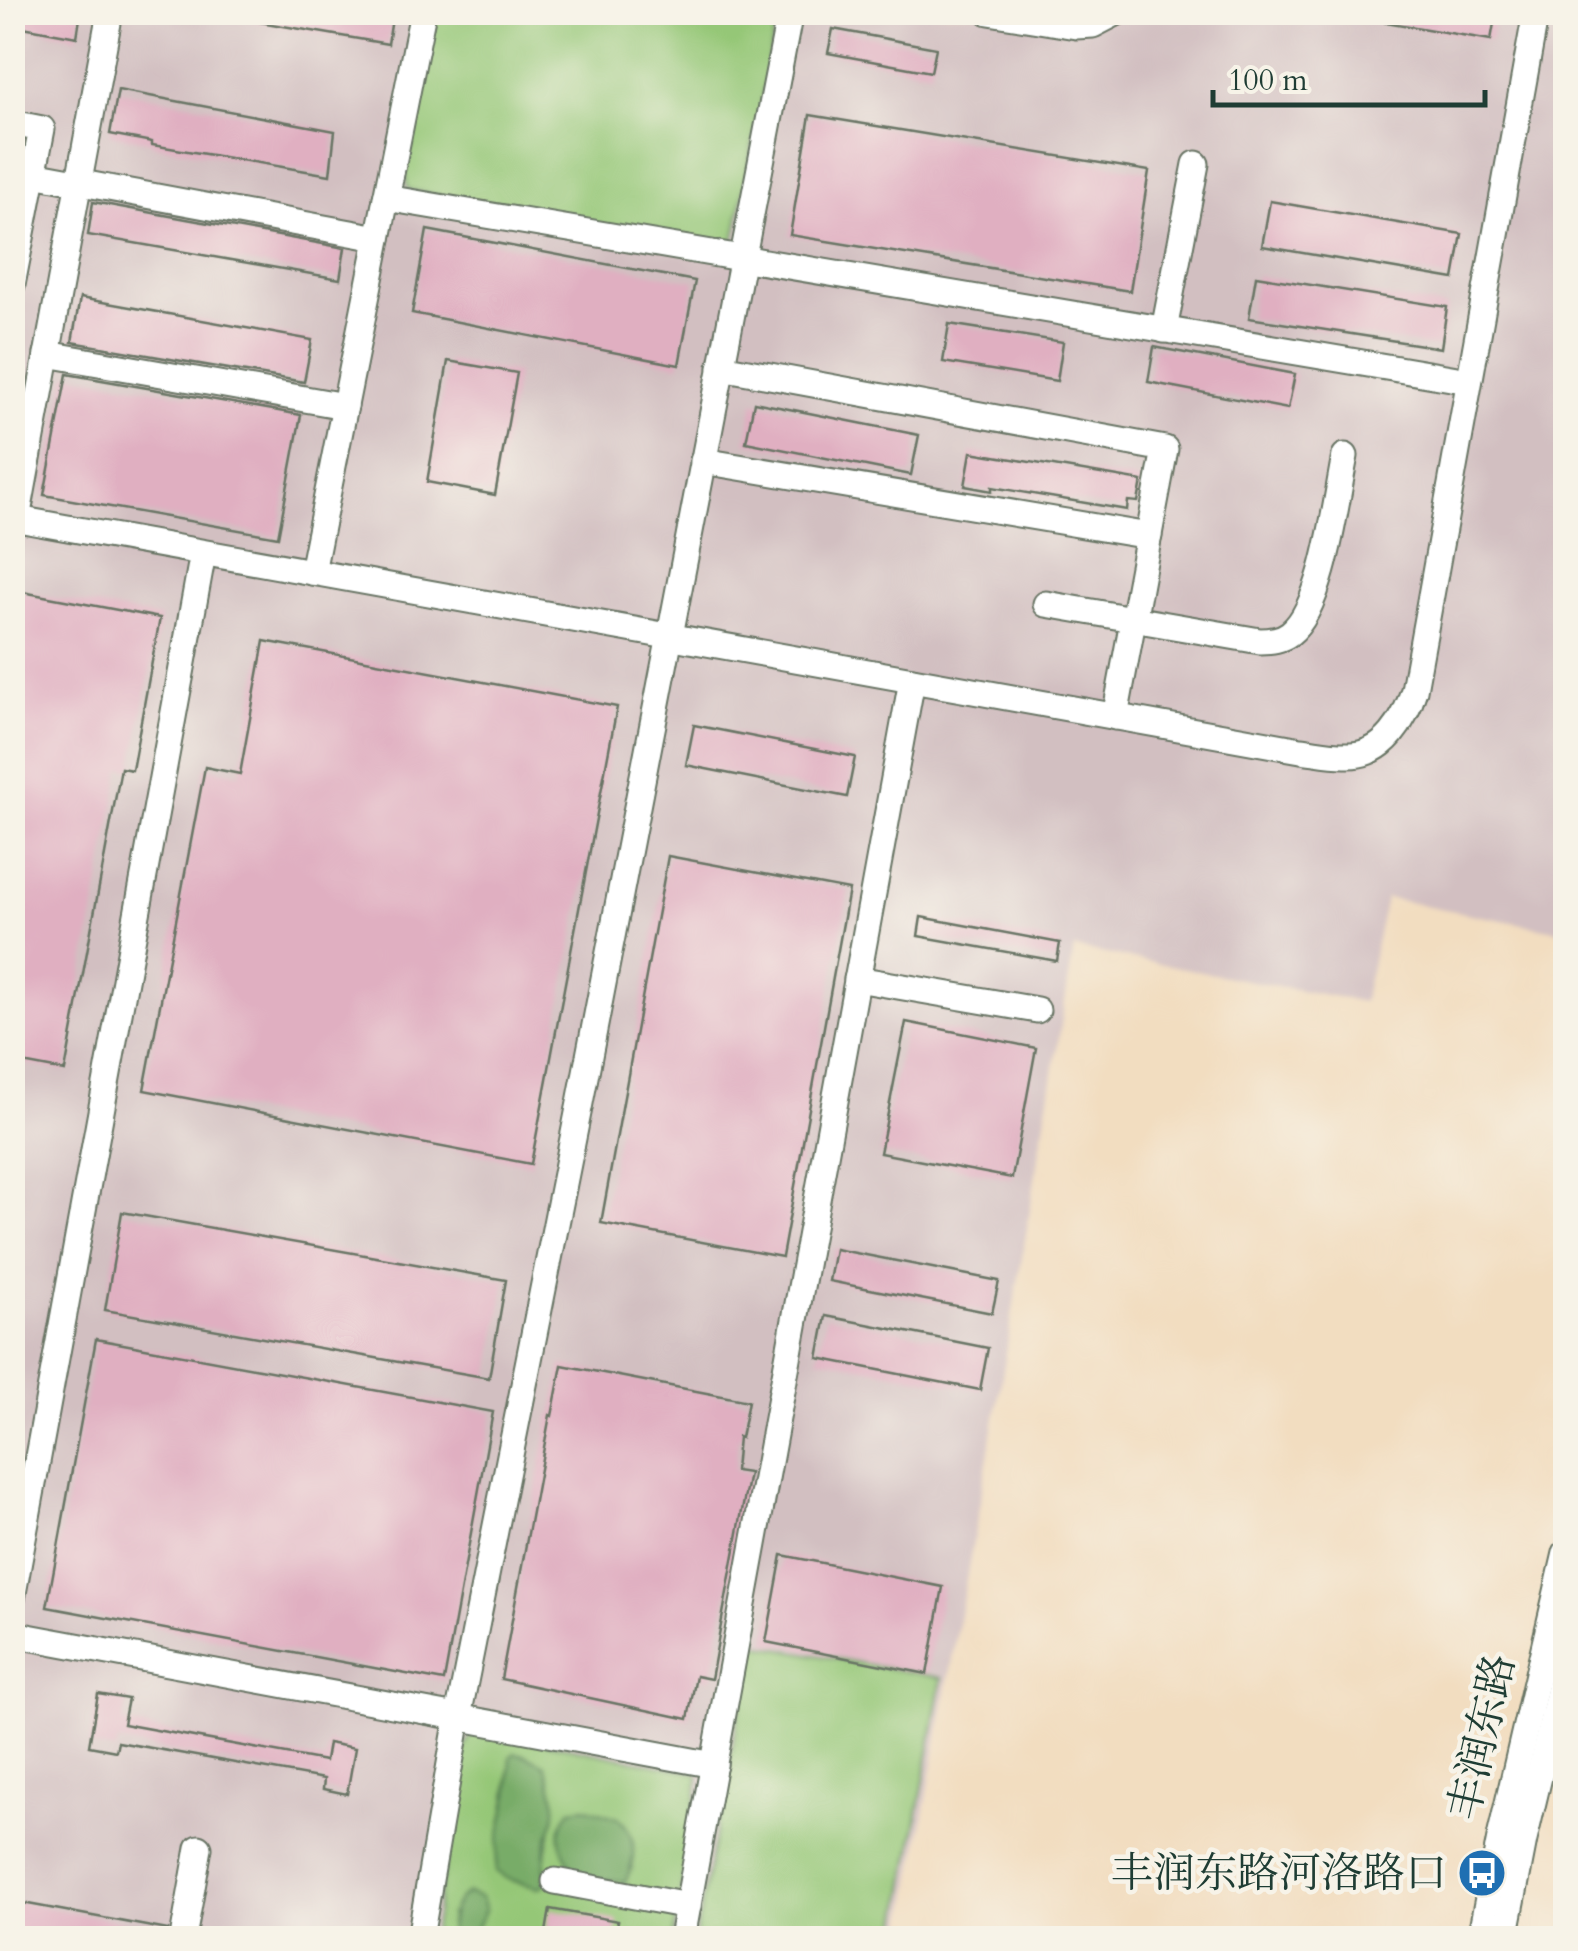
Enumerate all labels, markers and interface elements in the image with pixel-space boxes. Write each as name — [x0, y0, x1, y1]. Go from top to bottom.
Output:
scale bar — [1213, 45, 1486, 107]
text: 100 m — [1228, 60, 1308, 101]
street label: 丰润东路 — [1435, 1649, 1529, 1825]
place label: 丰润东路河洛路口 — [1111, 1845, 1447, 1902]
bus stop icon: 丰润东路河洛路口 — [1456, 1847, 1508, 1899]

